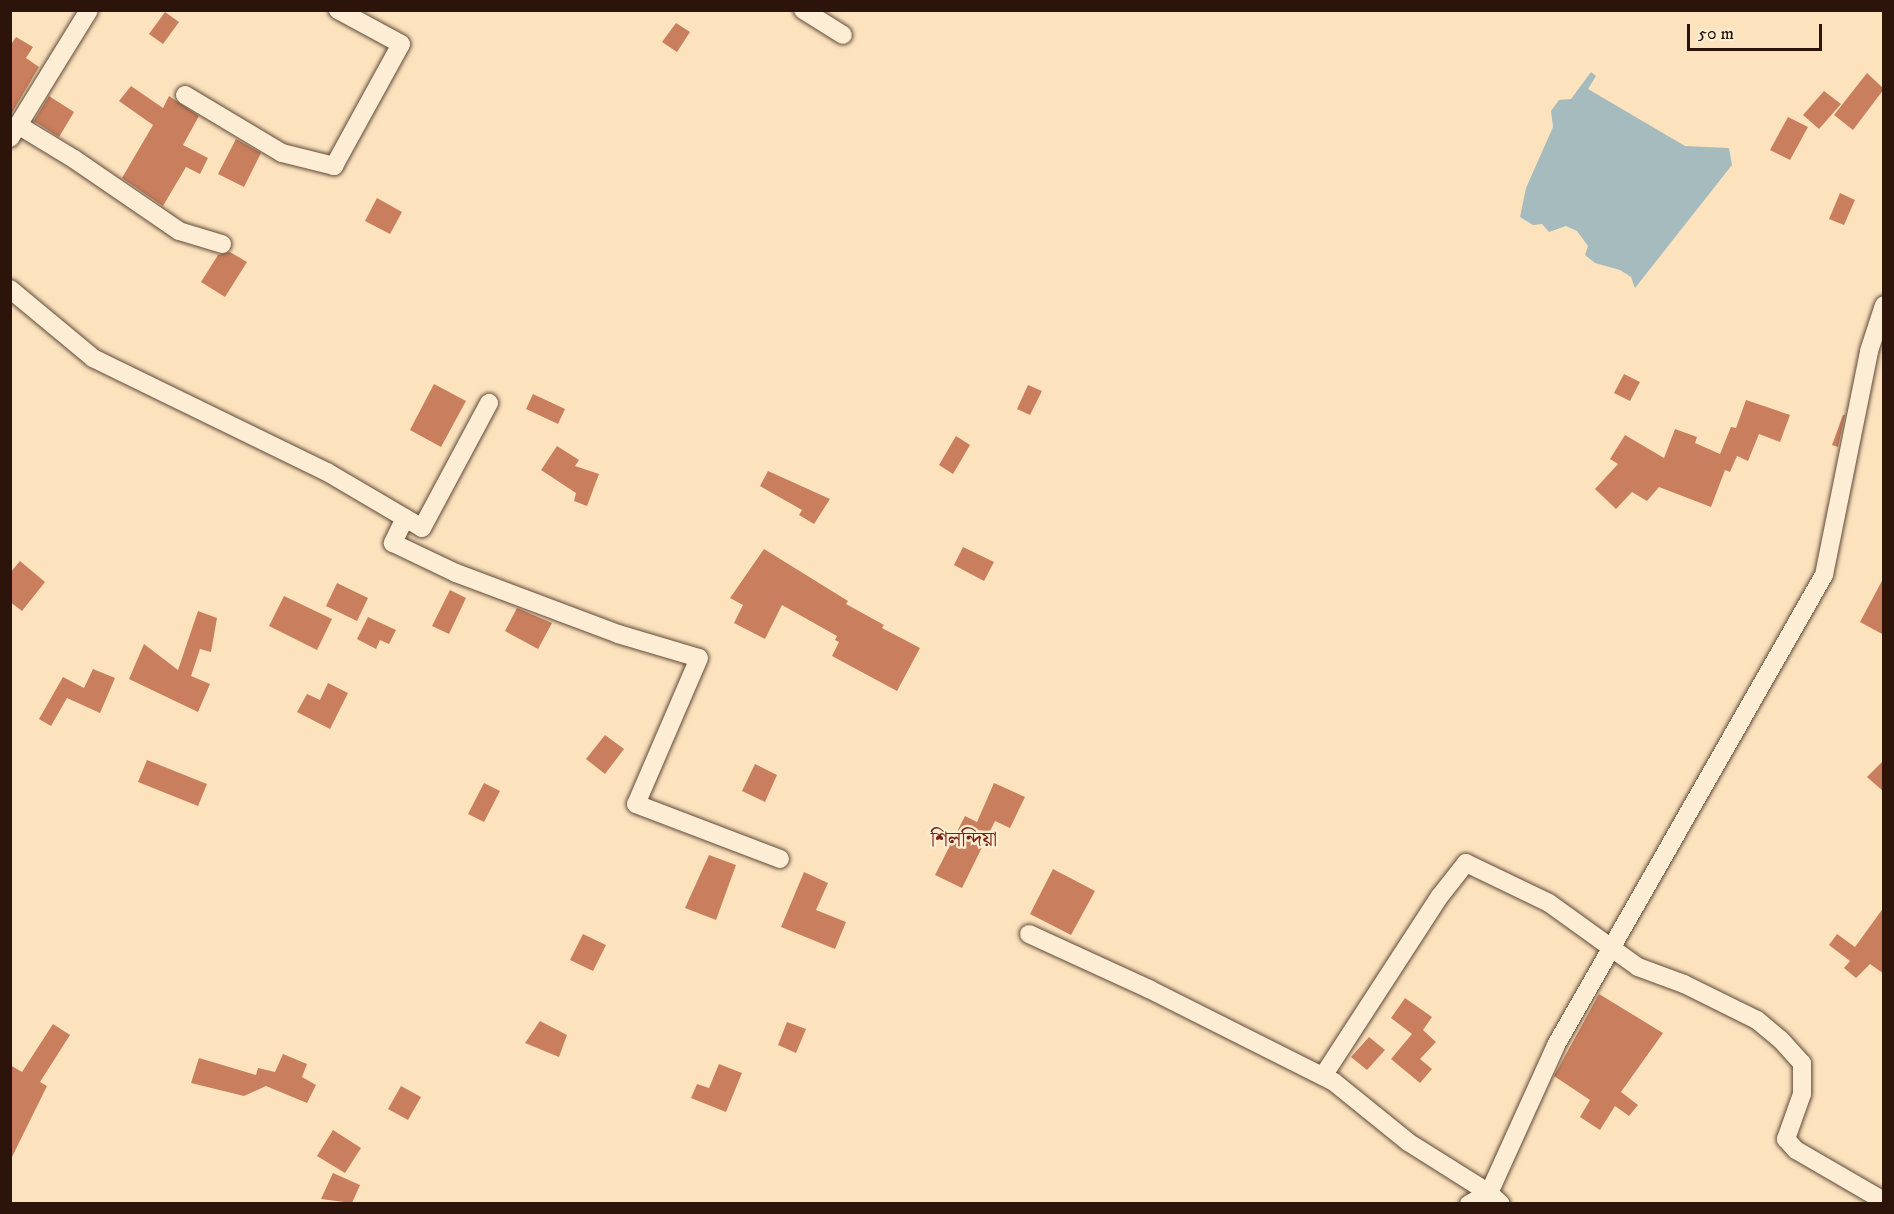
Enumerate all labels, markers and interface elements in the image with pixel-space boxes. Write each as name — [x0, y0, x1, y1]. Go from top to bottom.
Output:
scale bar — [1690, 12, 1825, 50]
text: 50 m — [1698, 23, 1734, 45]
district label: শিলন্দিয়া — [931, 827, 997, 853]

